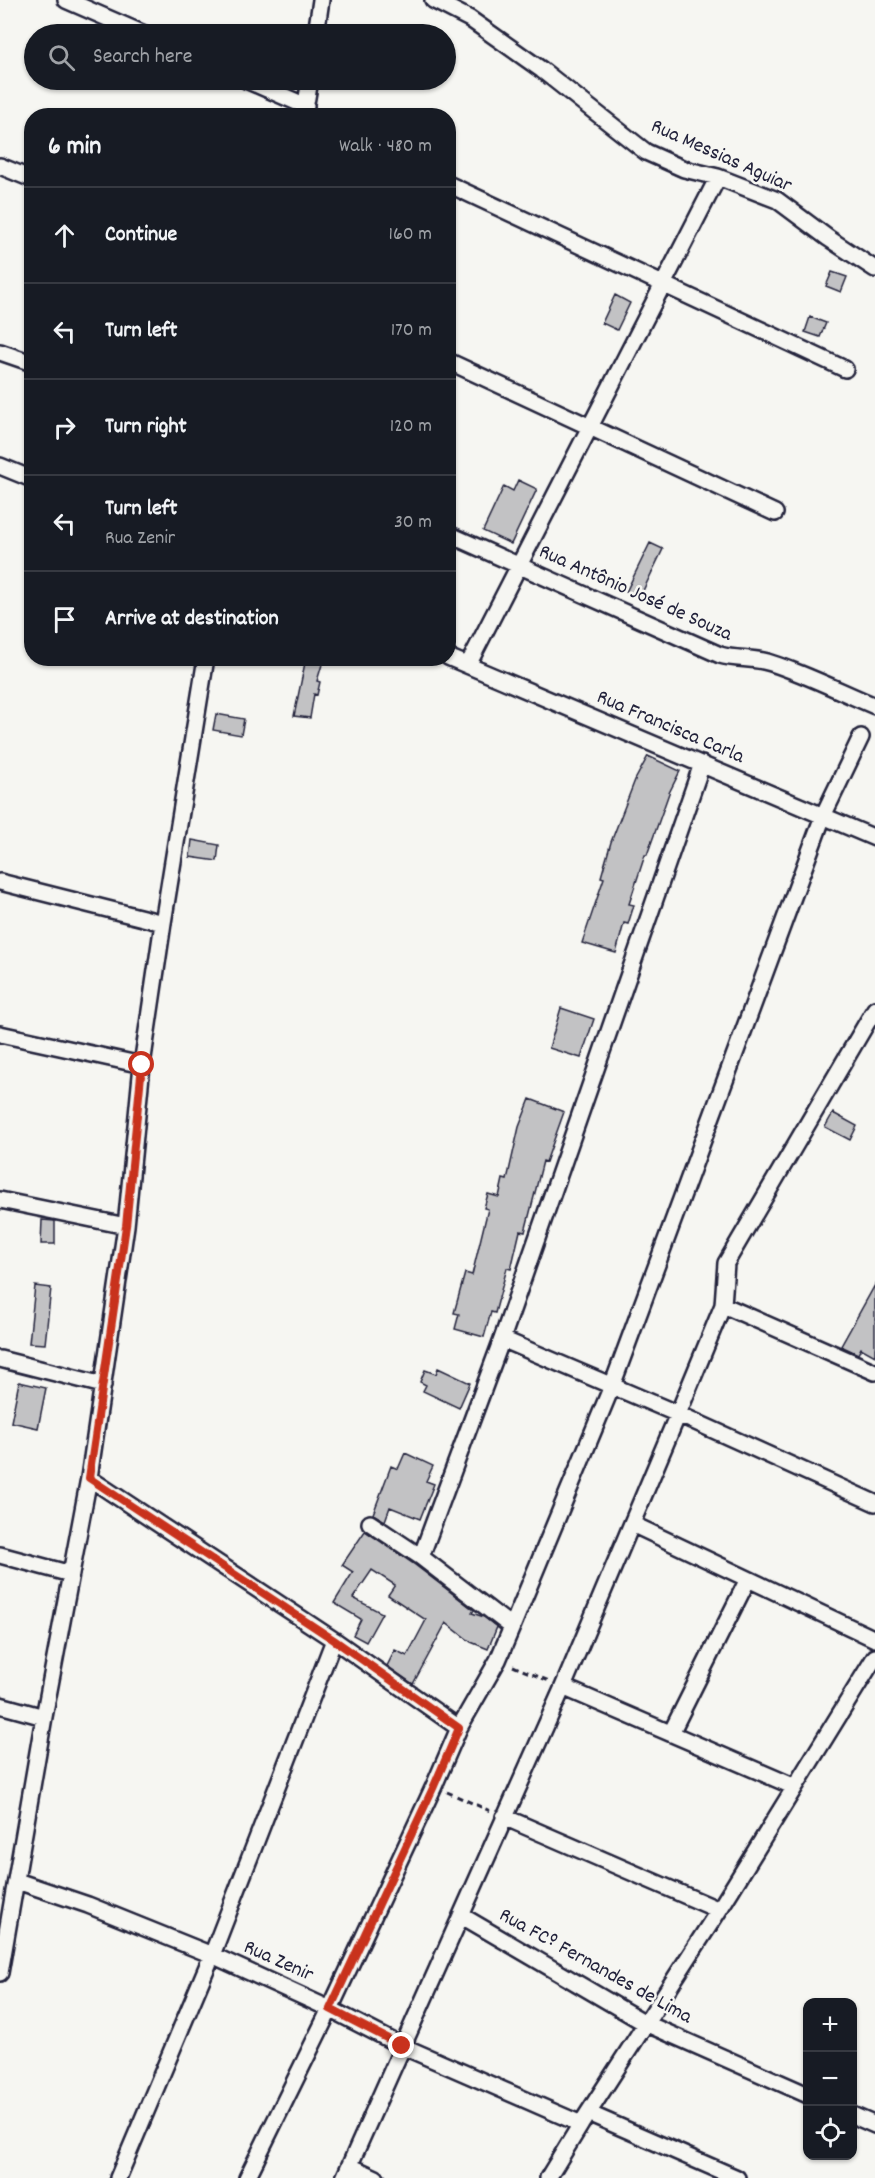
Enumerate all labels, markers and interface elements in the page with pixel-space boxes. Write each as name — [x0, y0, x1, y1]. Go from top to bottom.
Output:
search box — [24, 24, 456, 90]
icon: search — [45, 41, 78, 74]
text: Search here — [93, 42, 192, 73]
street label: Rua Messias Aguiar — [646, 112, 797, 202]
text: 6 min — [48, 129, 101, 166]
text: Walk · 480 m — [339, 133, 432, 161]
icon: ahead — [48, 219, 81, 252]
text: Continue — [105, 220, 177, 251]
text: 160 m — [389, 221, 432, 249]
icon: left — [48, 315, 81, 348]
text: Turn left — [105, 316, 177, 347]
text: 170 m — [391, 317, 432, 345]
icon: right — [48, 411, 81, 444]
text: Turn right — [105, 412, 187, 443]
text: 120 m — [390, 413, 432, 441]
text: Turn left — [105, 494, 177, 525]
icon: left — [48, 507, 81, 540]
text: 30 m — [394, 509, 432, 537]
text: Rua Zenir — [105, 525, 175, 553]
street label: Rua Antônio José de Souza — [533, 538, 738, 651]
icon: arrive — [48, 603, 81, 636]
text: Arrive at destination — [105, 604, 279, 635]
street label: Rua Francisca Carla — [592, 683, 750, 773]
route start — [128, 1051, 154, 1077]
street label: Rua FCº Fernandes de Lima — [493, 1901, 698, 2033]
street label: Rua Zenir — [238, 1933, 318, 1991]
map controls — [803, 1998, 857, 2160]
button: + — [803, 1998, 857, 2052]
route end — [388, 2032, 414, 2058]
button: − — [803, 2052, 857, 2106]
button: locate — [803, 2106, 857, 2160]

